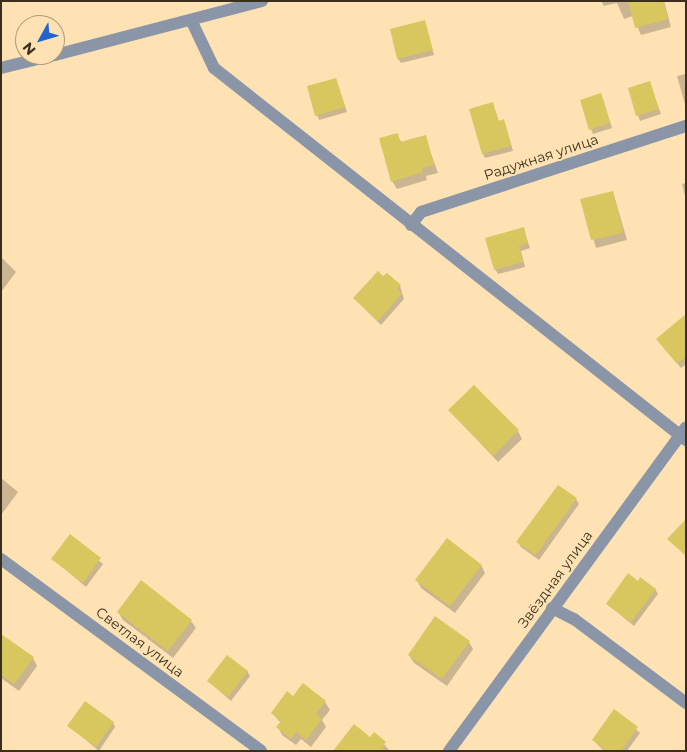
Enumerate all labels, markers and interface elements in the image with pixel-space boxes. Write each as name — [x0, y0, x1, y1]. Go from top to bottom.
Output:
north arrow — [15, 15, 65, 65]
text: N — [19, 39, 40, 59]
street label: Радужная улица — [482, 131, 600, 183]
street label: Звёздная улица — [514, 527, 596, 631]
street label: Светлая улица — [93, 603, 187, 681]

